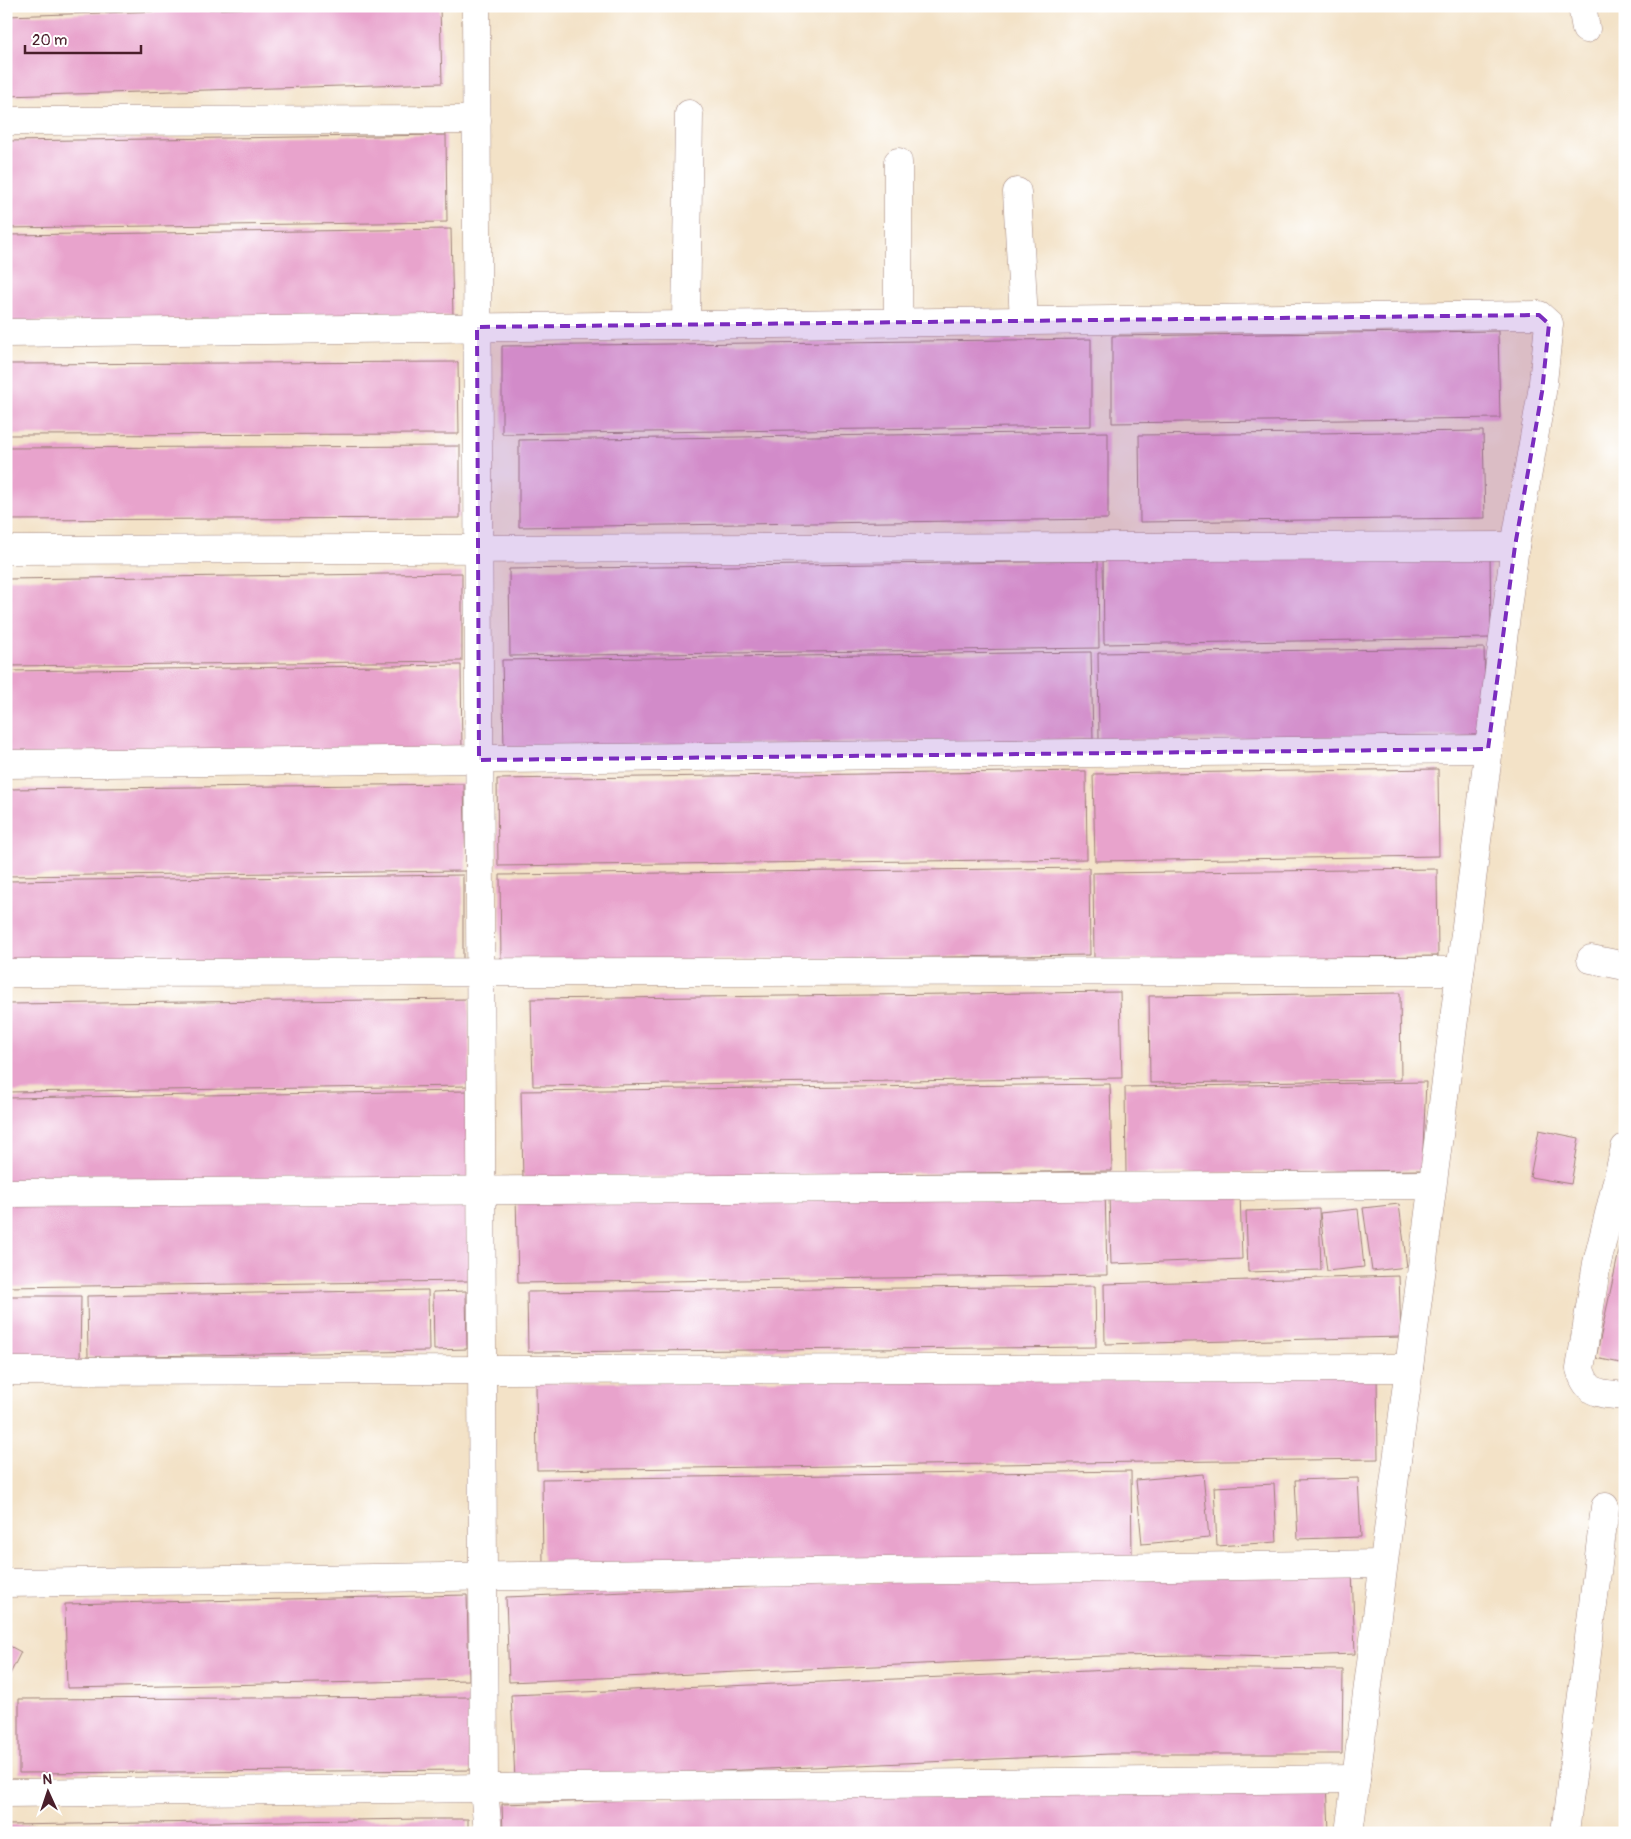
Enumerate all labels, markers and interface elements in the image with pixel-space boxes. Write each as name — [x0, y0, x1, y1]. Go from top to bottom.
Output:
scale bar — [25, 22, 141, 54]
text: 20 m — [32, 31, 67, 50]
north arrow — [22, 1766, 72, 1816]
text: N — [42, 1771, 53, 1788]

